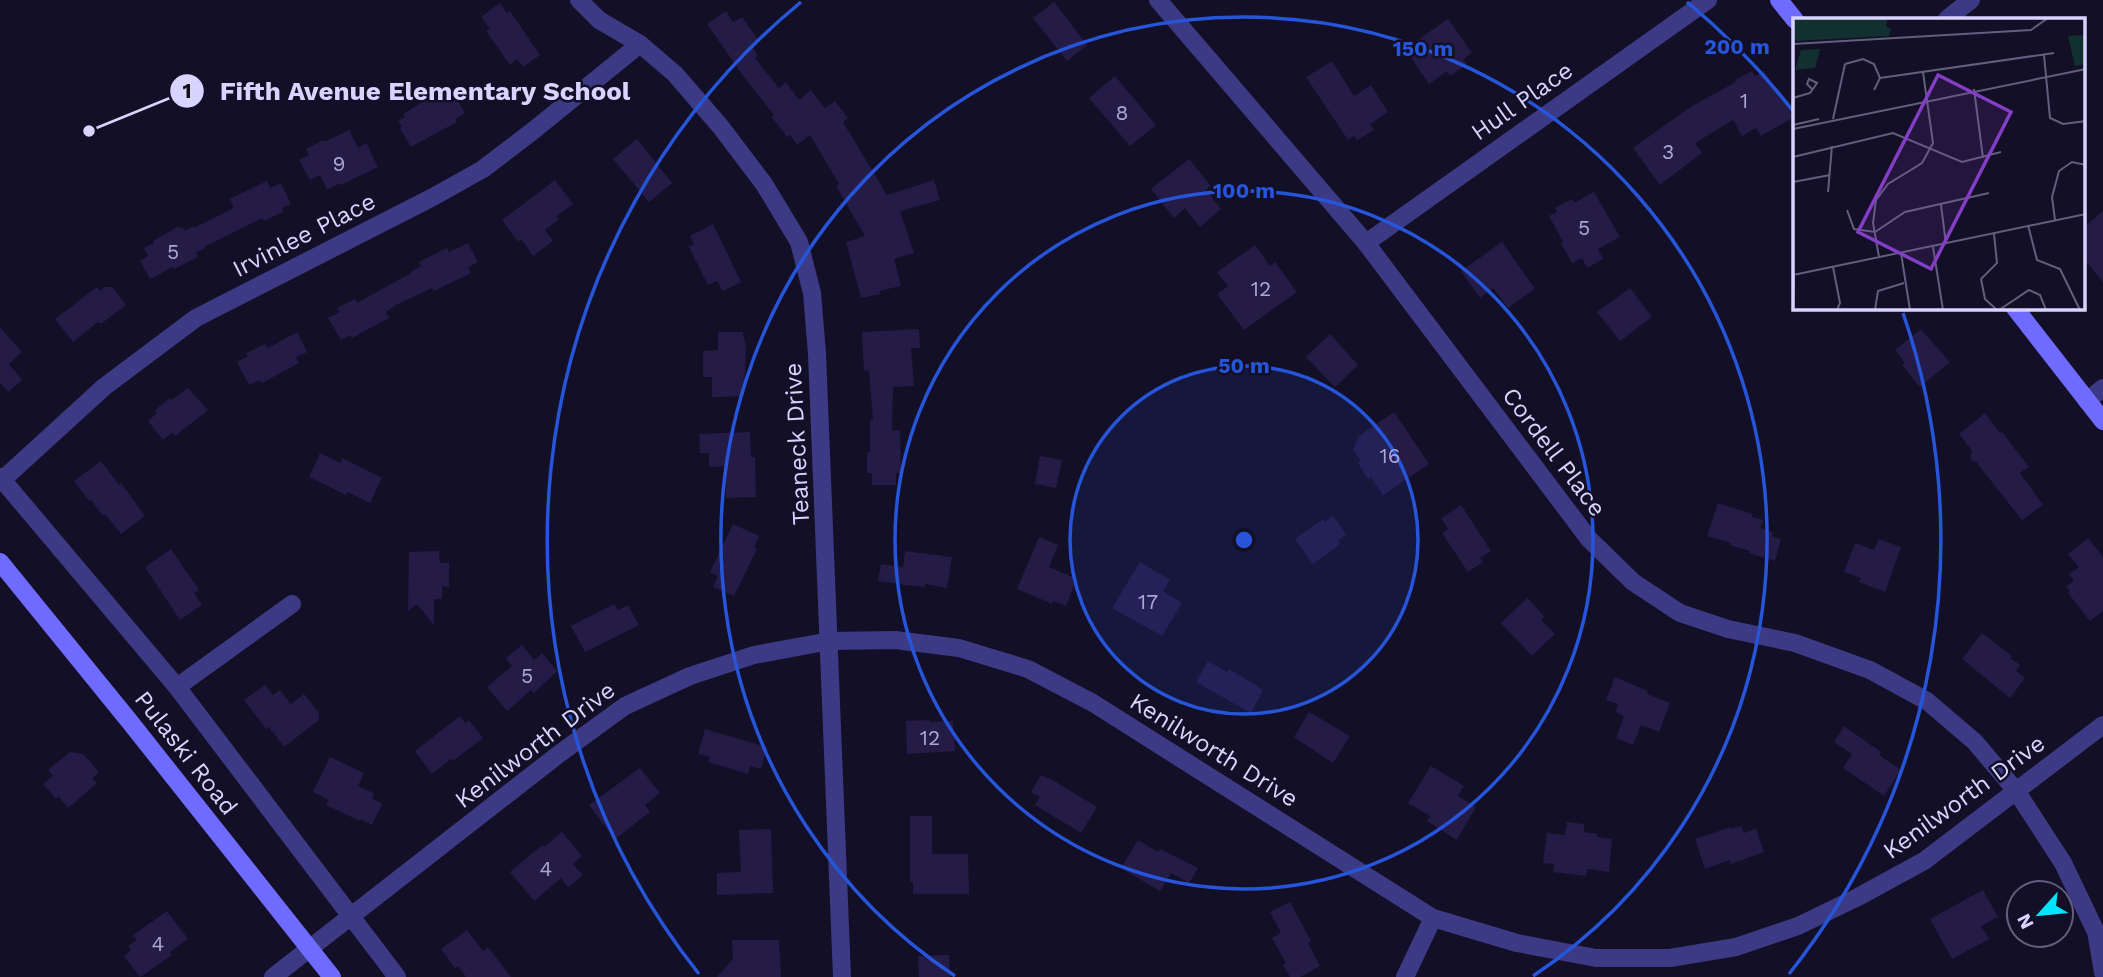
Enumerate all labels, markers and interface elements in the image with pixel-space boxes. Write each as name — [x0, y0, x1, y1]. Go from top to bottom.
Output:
inset map — [1793, 18, 2086, 310]
text: 200 m — [1704, 34, 1770, 59]
text: 150 m — [1393, 36, 1453, 61]
street label: Hull Place — [1466, 56, 1578, 146]
callout: Fifth Avenue Elementary School — [170, 67, 645, 114]
text: Fifth Avenue Elementary School — [220, 76, 631, 106]
text: 1 — [182, 78, 192, 103]
house number: 1 — [1740, 88, 1748, 113]
house number: 8 — [1116, 100, 1128, 125]
house number: 3 — [1662, 139, 1674, 164]
house number: 9 — [333, 151, 345, 176]
text: 100 m — [1213, 178, 1275, 203]
street label: Irvinlee Place — [228, 187, 380, 283]
house number: 5 — [1578, 215, 1590, 240]
house number: 5 — [167, 239, 179, 264]
house number: 12 — [1251, 276, 1271, 301]
text: 50 m — [1218, 353, 1270, 378]
street label: Teaneck Drive — [779, 362, 815, 526]
street label: Cordell Place — [1496, 382, 1612, 522]
house number: 16 — [1380, 443, 1400, 468]
centre of rings — [1232, 528, 1256, 552]
house number: 17 — [1138, 589, 1158, 614]
house number: 5 — [521, 663, 533, 688]
street label: Kenilworth Drive — [450, 676, 620, 814]
street label: Pulaski Road — [129, 685, 243, 821]
street label: Kenilworth Drive — [1125, 687, 1303, 813]
house number: 12 — [920, 725, 940, 750]
street label: Kenilworth Drive — [1878, 729, 2050, 865]
house number: 4 — [540, 856, 552, 881]
north arrow — [2005, 879, 2075, 949]
text: N — [2012, 910, 2039, 933]
house number: 4 — [152, 931, 164, 956]

